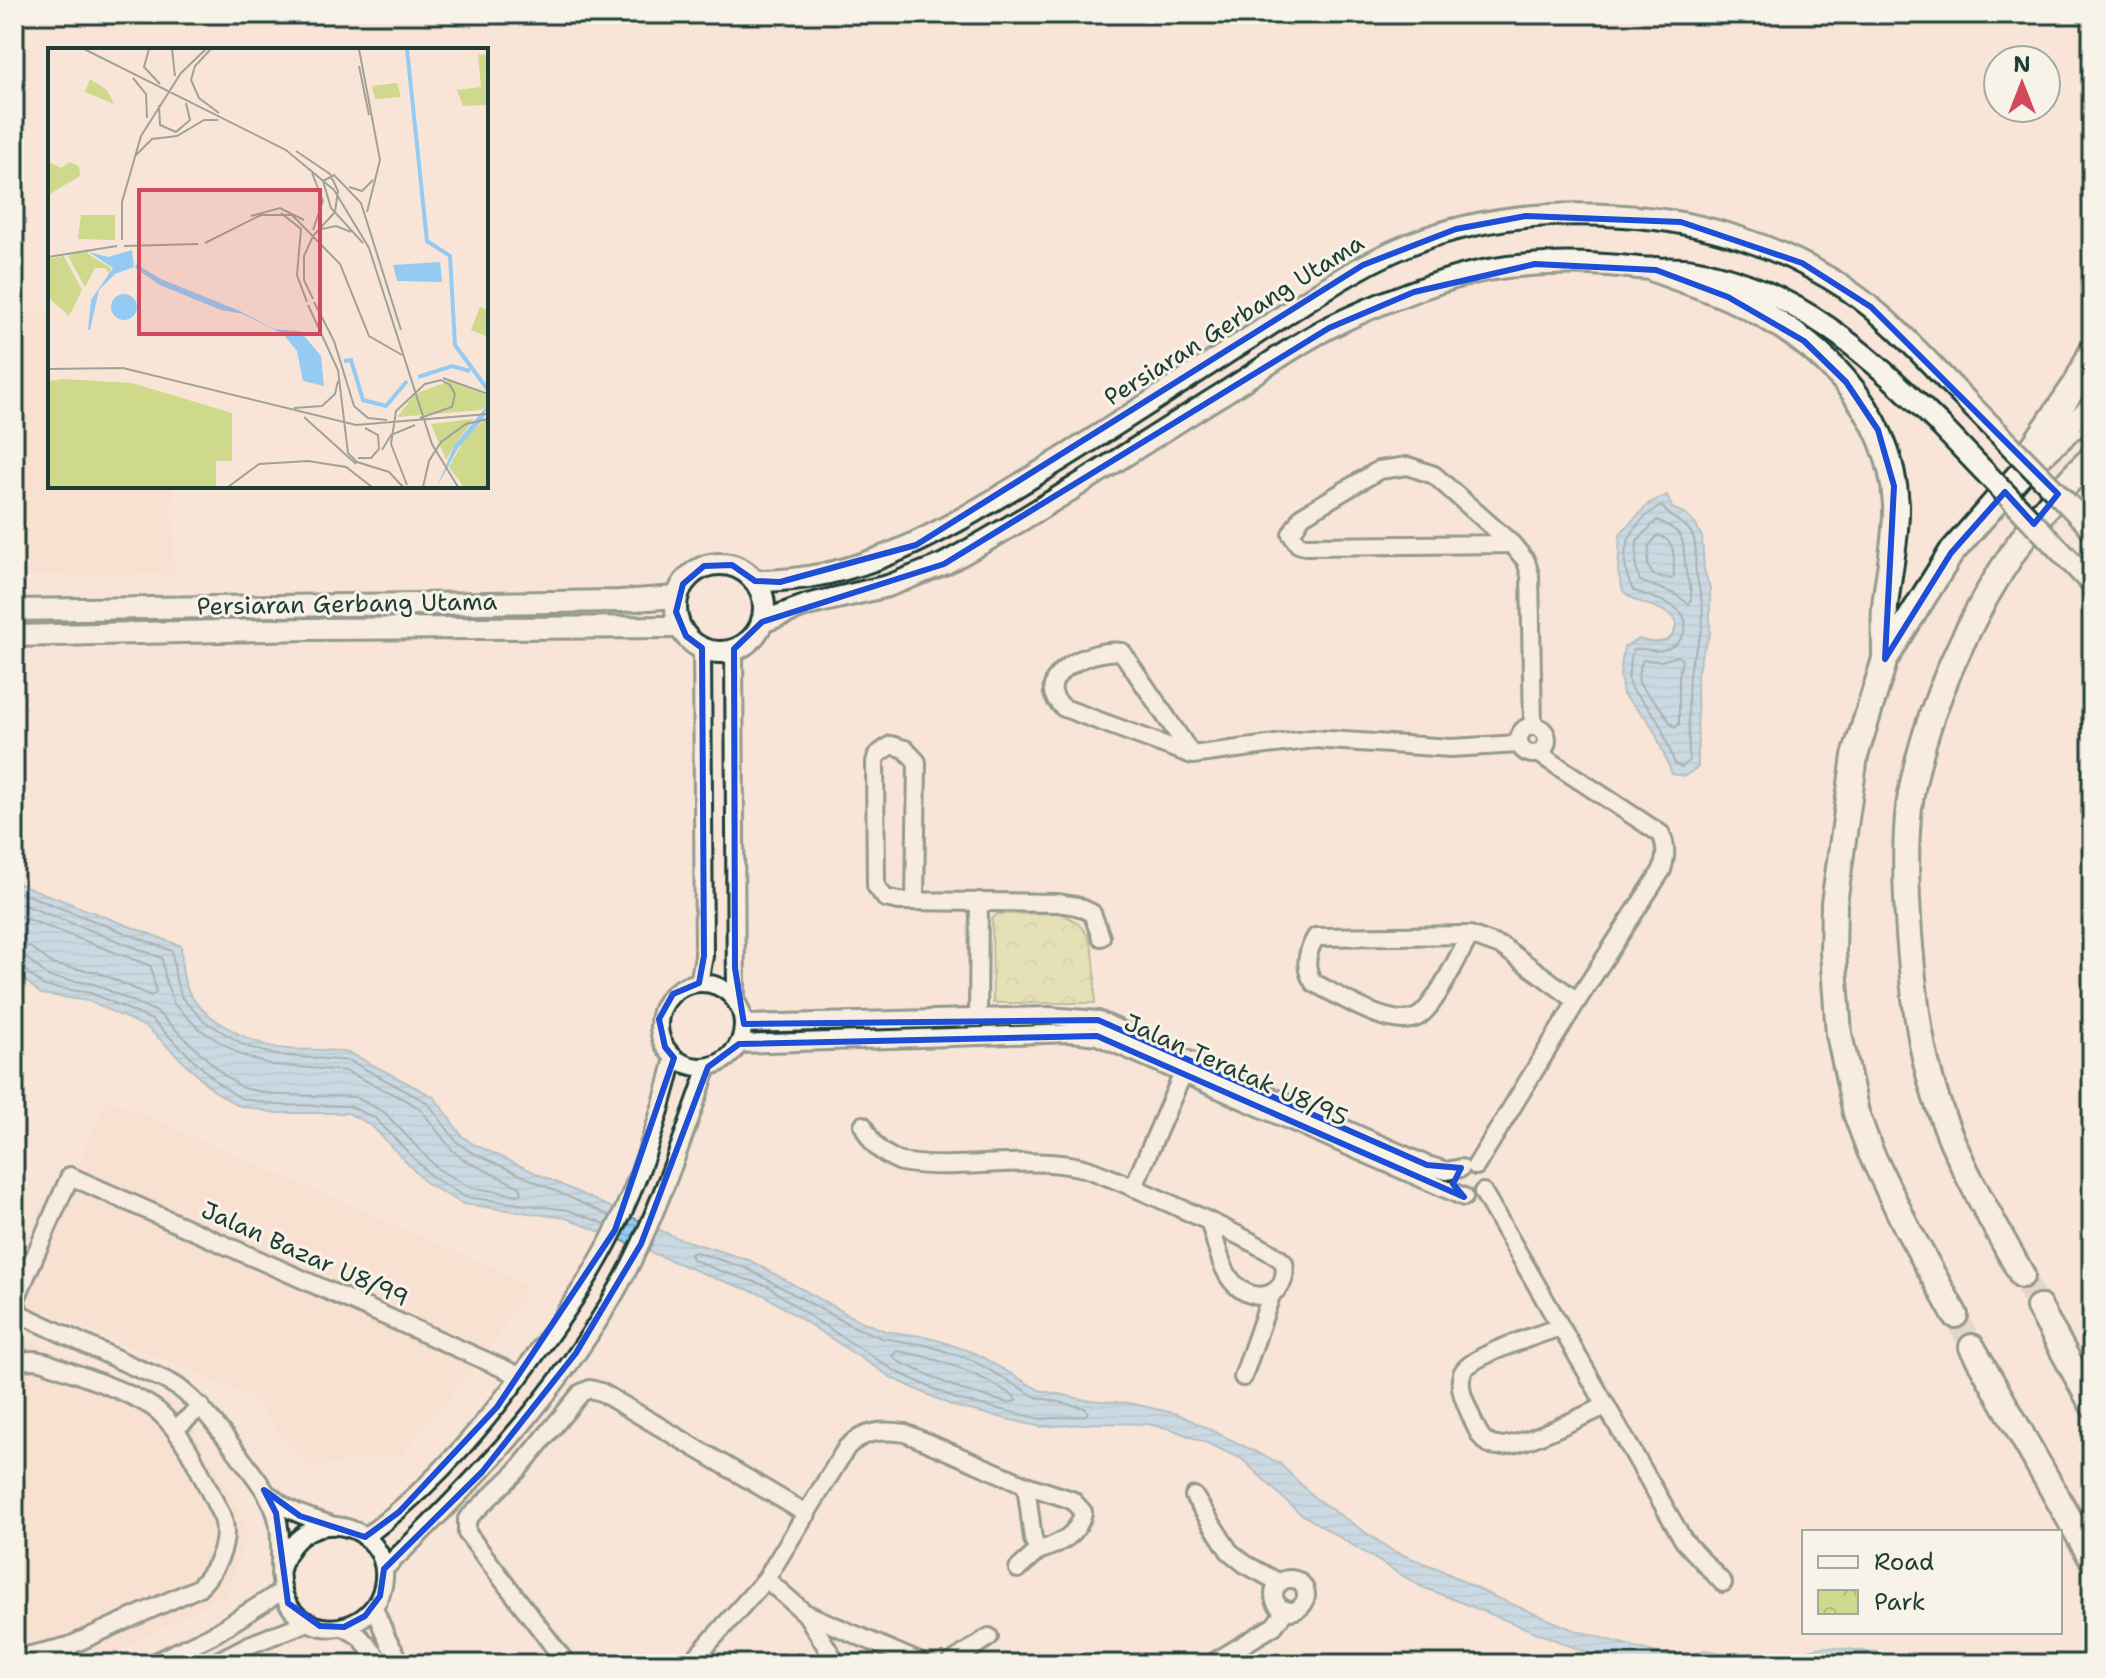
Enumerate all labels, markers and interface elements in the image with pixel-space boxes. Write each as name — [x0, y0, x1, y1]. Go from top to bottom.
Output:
north arrow — [1982, 44, 2062, 124]
inset map — [48, 48, 488, 488]
text: N — [2013, 50, 2031, 79]
street label: Persiaran Gerbang Utama — [1098, 227, 1370, 413]
street label: Persiaran Gerbang Utama — [196, 585, 498, 623]
street label: Jalan Teratak U8/95 — [1119, 1006, 1353, 1134]
street label: Jalan Bazar U8/99 — [196, 1194, 414, 1314]
legend — [1802, 1530, 2062, 1634]
text: Road — [1874, 1546, 1934, 1578]
text: Park — [1874, 1586, 1926, 1618]

